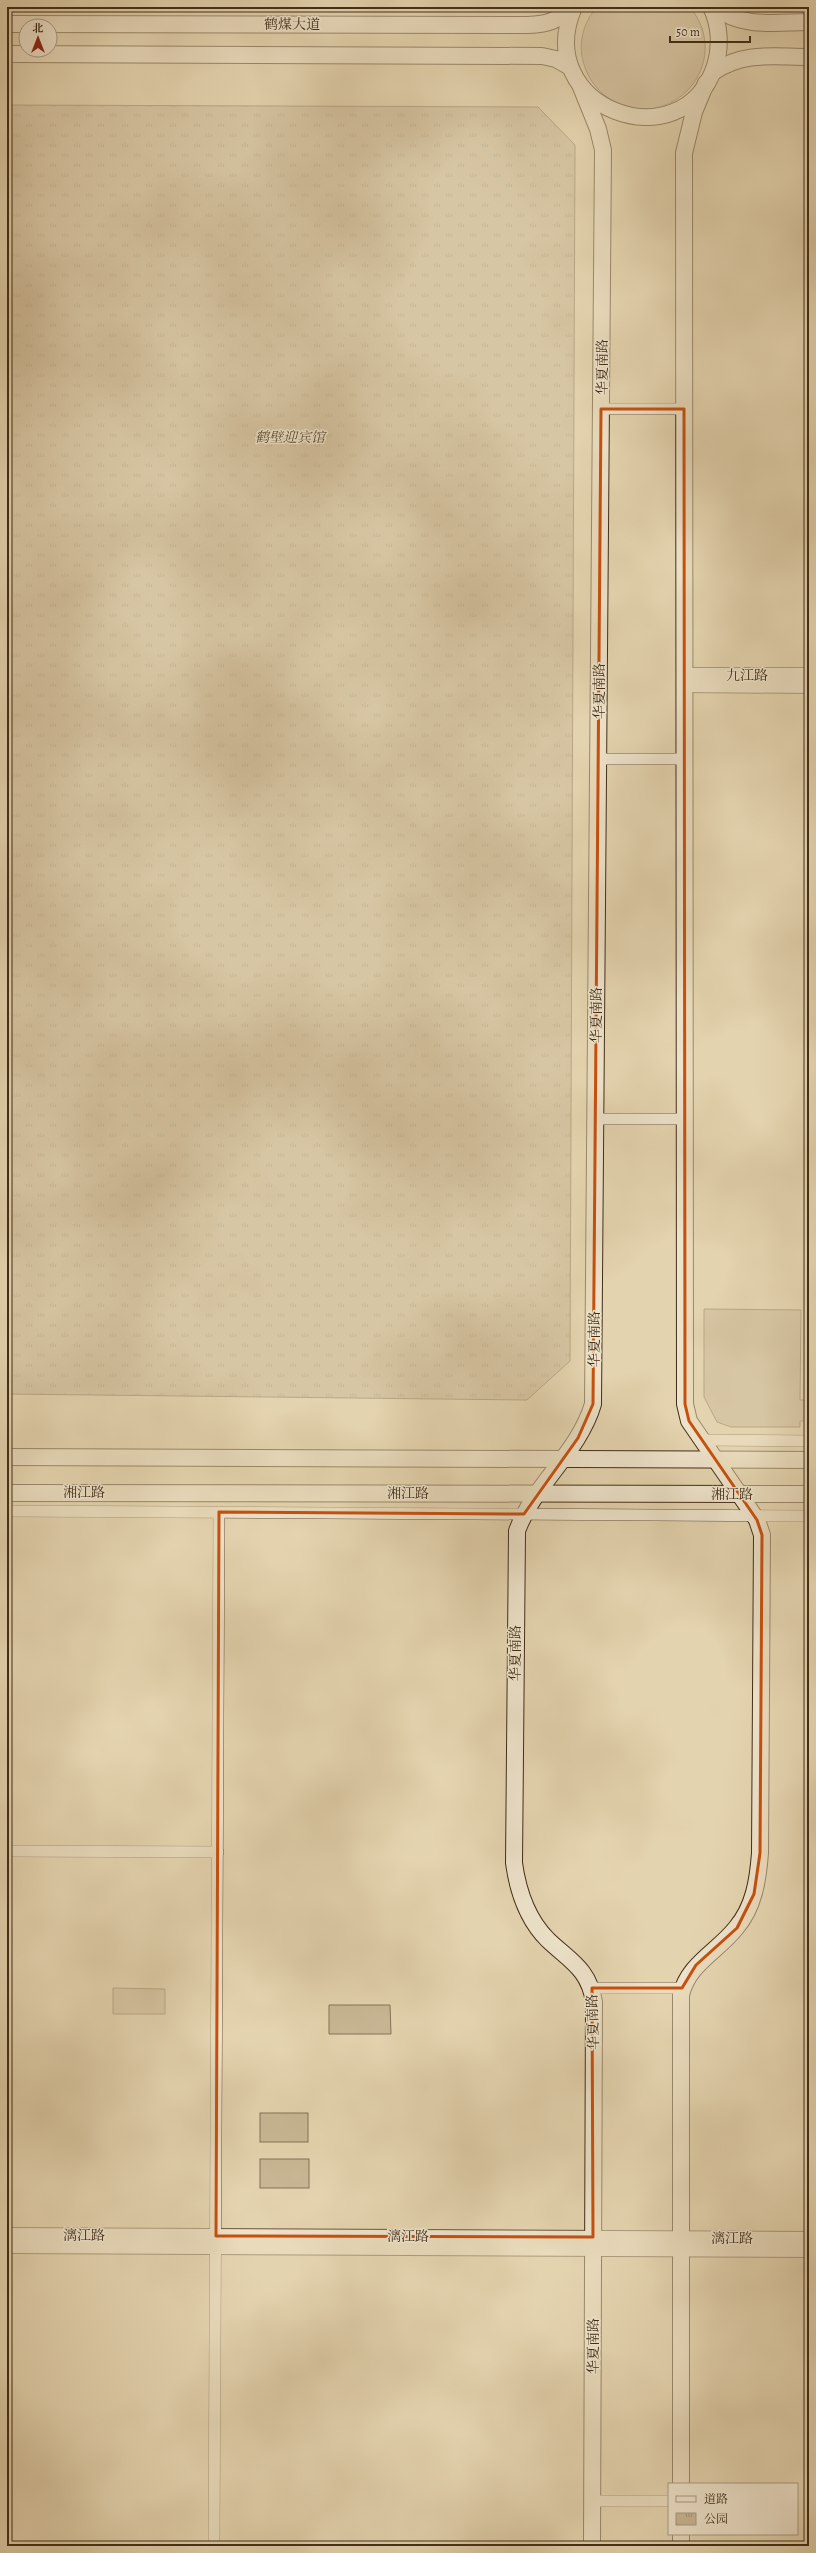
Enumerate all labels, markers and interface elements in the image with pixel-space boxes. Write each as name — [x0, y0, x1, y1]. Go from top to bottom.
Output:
street label: 鹤煤大道 — [264, 15, 320, 34]
north arrow — [18, 18, 58, 58]
scale bar — [670, 18, 750, 44]
text: 北 — [33, 21, 44, 36]
text: 50 m — [676, 24, 700, 40]
street label: 华夏南路 — [593, 339, 612, 395]
park label: 鹤壁迎宾馆 — [255, 428, 327, 447]
street label: 华夏南路 — [590, 663, 609, 719]
street label: 九江路 — [726, 666, 768, 685]
street label: 华夏南路 — [587, 987, 606, 1043]
street label: 华夏南路 — [585, 1311, 604, 1367]
street label: 湘江路 — [63, 1483, 105, 1502]
street label: 湘江路 — [387, 1484, 429, 1503]
street label: 湘江路 — [711, 1485, 753, 1504]
street label: 华夏南路 — [506, 1625, 525, 1681]
street label: 华夏南路 — [583, 1994, 603, 2050]
street label: 漓江路 — [63, 2226, 105, 2245]
street label: 漓江路 — [387, 2227, 429, 2246]
street label: 漓江路 — [711, 2229, 753, 2248]
street label: 华夏南路 — [584, 2318, 603, 2374]
legend — [668, 2483, 798, 2535]
text: 道路 — [704, 2491, 728, 2507]
text: 公园 — [704, 2511, 728, 2527]

